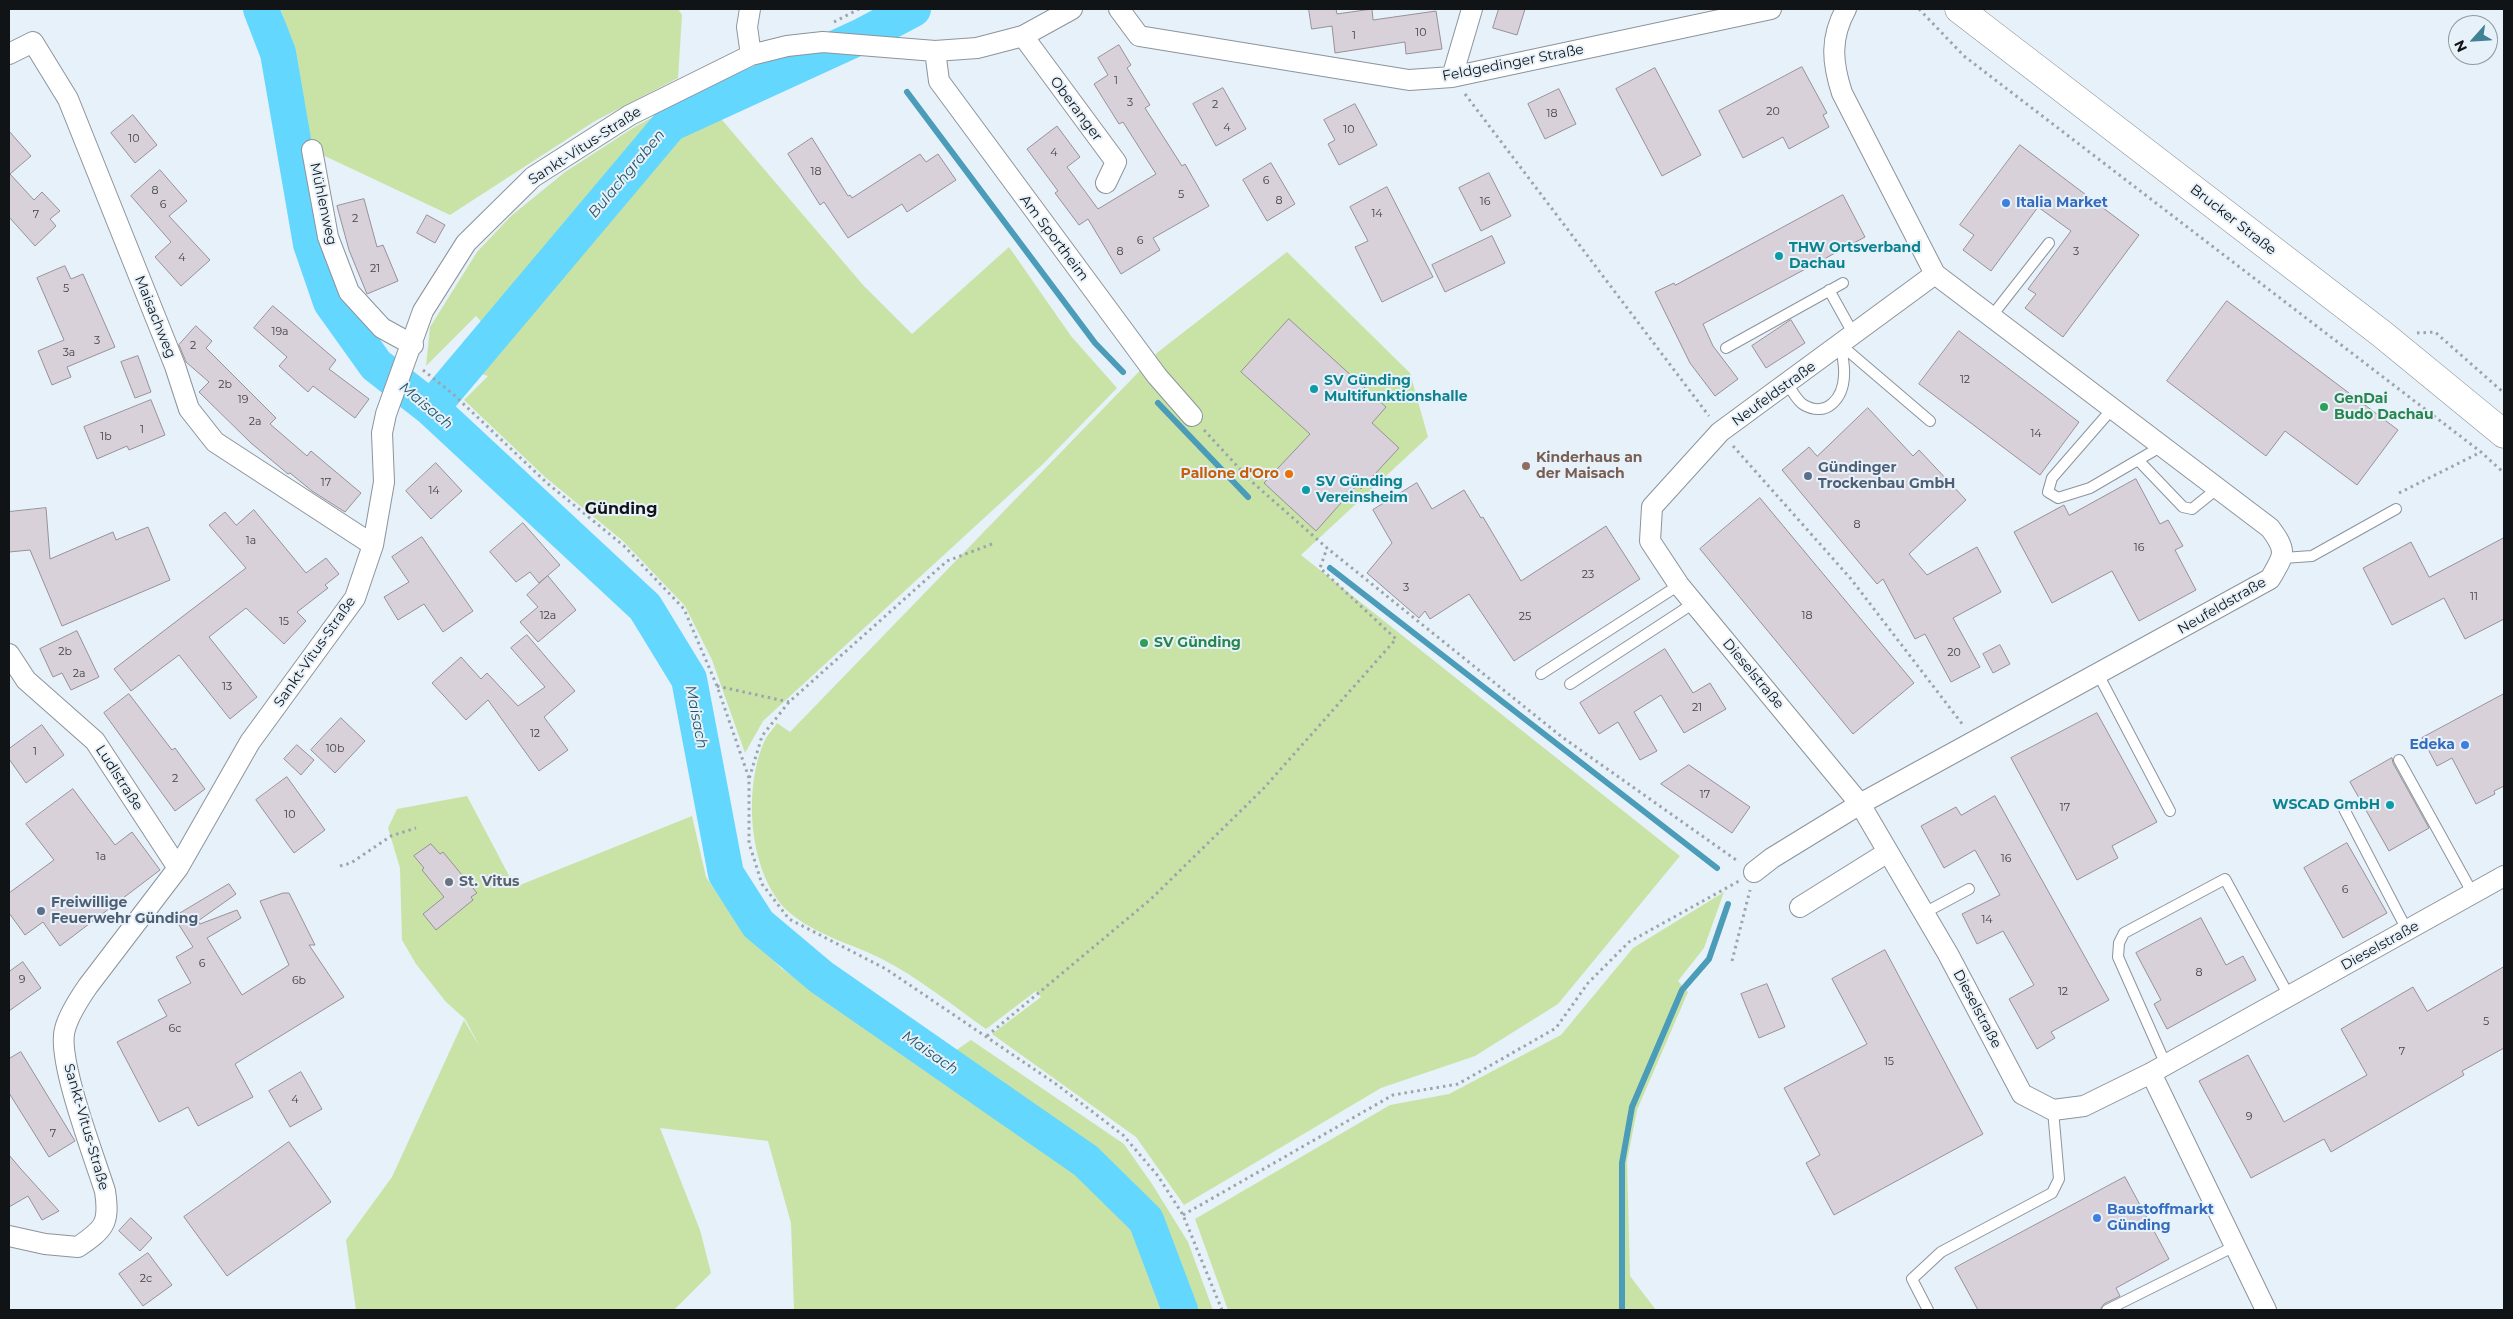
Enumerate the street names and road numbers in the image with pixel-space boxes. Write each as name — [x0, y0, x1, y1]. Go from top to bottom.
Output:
street label: Feldgedinger Straße — [1441, 41, 1585, 85]
street label: Oberanger — [1046, 74, 1106, 144]
street label: Sankt-Vitus-Straße — [526, 103, 644, 189]
street label: Mühlenweg — [306, 161, 340, 247]
street label: Brucker Straße — [2187, 181, 2279, 259]
street label: Am Sportheim — [1016, 192, 1092, 284]
street label: Maisachweg — [131, 273, 179, 361]
street label: Neufeldstraße — [1729, 358, 1819, 430]
street label: Neufeldstraße — [2175, 574, 2269, 638]
street label: Sankt-Vitus-Straße — [271, 594, 359, 710]
street label: Dieselstraße — [1719, 635, 1787, 713]
street label: Ludlstraße — [92, 742, 146, 814]
street label: Dieselstraße — [2338, 918, 2422, 974]
street label: Dieselstraße — [1949, 967, 2005, 1051]
street label: Sankt-Vitus-Straße — [60, 1062, 112, 1192]

